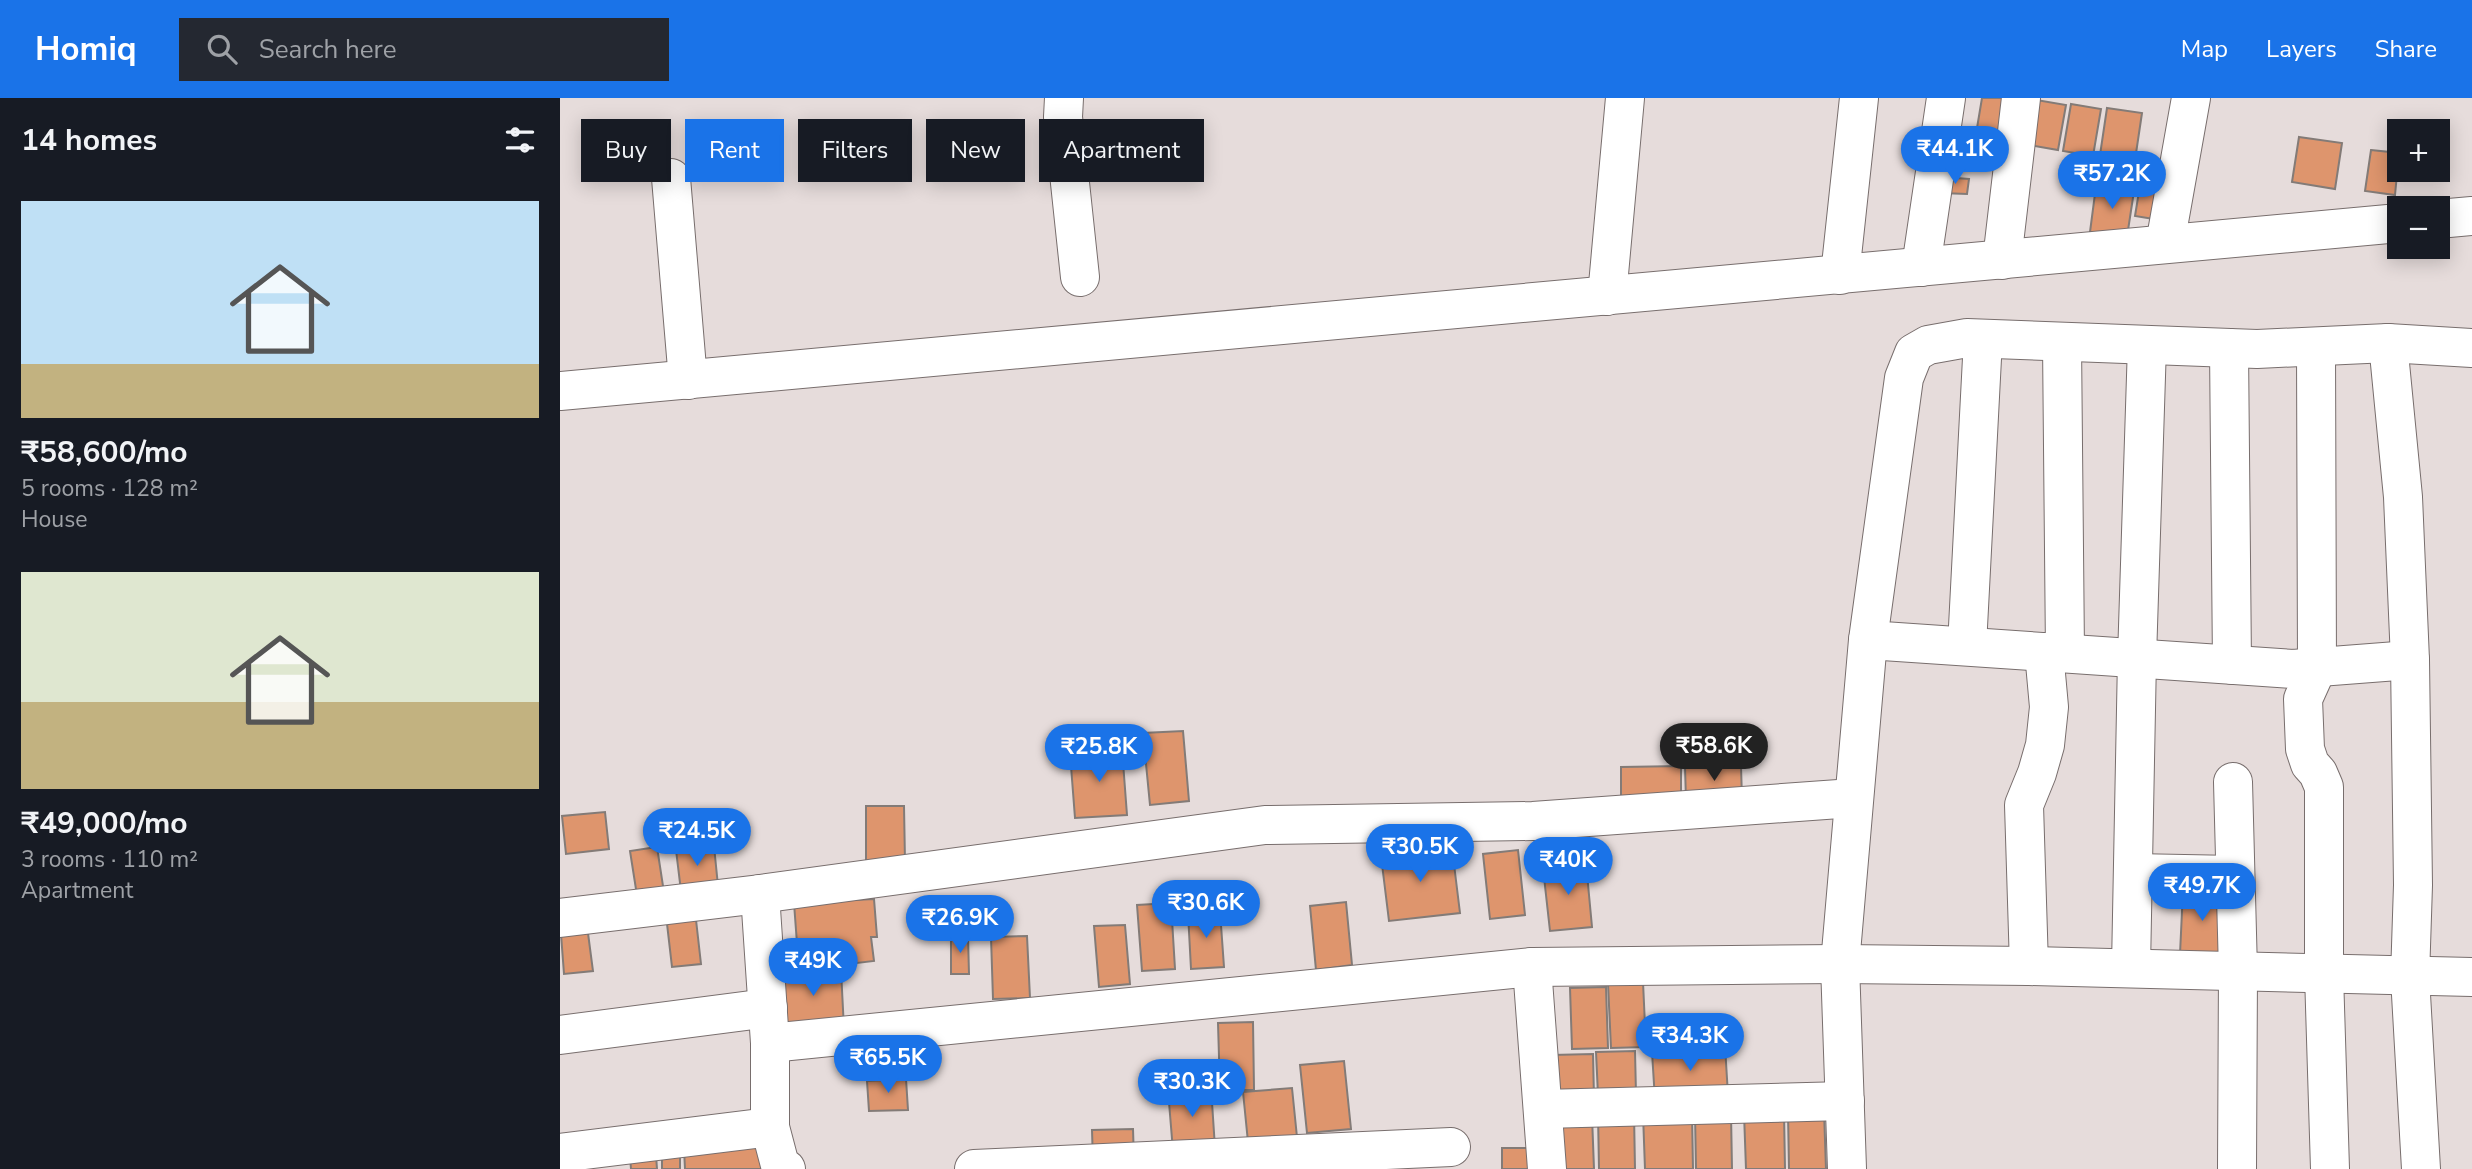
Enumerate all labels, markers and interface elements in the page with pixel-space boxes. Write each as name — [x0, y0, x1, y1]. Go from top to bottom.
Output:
search box — [179, 18, 669, 81]
text: Homiq — [35, 27, 137, 72]
icon: search — [203, 30, 241, 68]
text: Search here — [259, 32, 397, 67]
text: Map — [2181, 33, 2228, 65]
text: Layers — [2266, 33, 2337, 65]
text: Share — [2375, 33, 2437, 65]
chip: Buy — [581, 119, 671, 182]
chip: Rent — [685, 119, 784, 182]
chip: Filters — [798, 119, 912, 182]
chip: New — [926, 119, 1025, 182]
chip: Apartment — [1039, 119, 1204, 182]
map controls — [2387, 119, 2450, 259]
button: + — [2387, 119, 2450, 182]
text: 14 homes — [21, 120, 157, 161]
icon: filters — [501, 121, 539, 159]
pin: ₹44.1K — [1898, 126, 2012, 186]
text: ₹44.1K — [1917, 133, 1993, 164]
pin: ₹57.2K — [2055, 152, 2169, 211]
text: ₹57.2K — [2074, 158, 2150, 189]
button: − — [2387, 196, 2450, 259]
icon: home — [217, 246, 343, 372]
text: ₹58,600/mo — [21, 432, 188, 473]
text: 5 rooms · 128 m² — [21, 473, 198, 504]
text: House — [21, 504, 88, 535]
icon: home — [217, 617, 343, 743]
pin: ₹25.8K — [1042, 724, 1156, 784]
pin: ₹58.6K — [1657, 724, 1771, 783]
text: ₹58.6K — [1676, 730, 1752, 761]
text: ₹25.8K — [1061, 731, 1137, 762]
text: ₹49,000/mo — [21, 803, 188, 844]
pin: ₹24.5K — [640, 808, 754, 868]
text: ₹24.5K — [659, 815, 735, 846]
pin: ₹30.5K — [1363, 824, 1477, 884]
text: ₹30.5K — [1382, 831, 1458, 862]
pin: ₹40K — [1527, 838, 1609, 897]
text: 3 rooms · 110 m² — [21, 844, 198, 875]
text: ₹40K — [1540, 844, 1596, 875]
pin: ₹49.7K — [2145, 864, 2259, 923]
text: ₹49.7K — [2164, 870, 2240, 901]
text: Apartment — [21, 875, 133, 906]
pin: ₹30.6K — [1149, 880, 1263, 940]
text: ₹30.6K — [1168, 887, 1244, 918]
pin: ₹26.9K — [903, 896, 1017, 955]
text: ₹26.9K — [922, 902, 998, 933]
pin: ₹49K — [772, 939, 854, 998]
text: ₹49K — [785, 945, 841, 976]
pin: ₹34.3K — [1633, 1014, 1747, 1073]
text: ₹34.3K — [1652, 1020, 1728, 1051]
pin: ₹65.5K — [831, 1035, 945, 1095]
text: ₹65.5K — [850, 1042, 926, 1073]
pin: ₹30.3K — [1135, 1060, 1249, 1119]
text: ₹30.3K — [1154, 1066, 1230, 1097]

